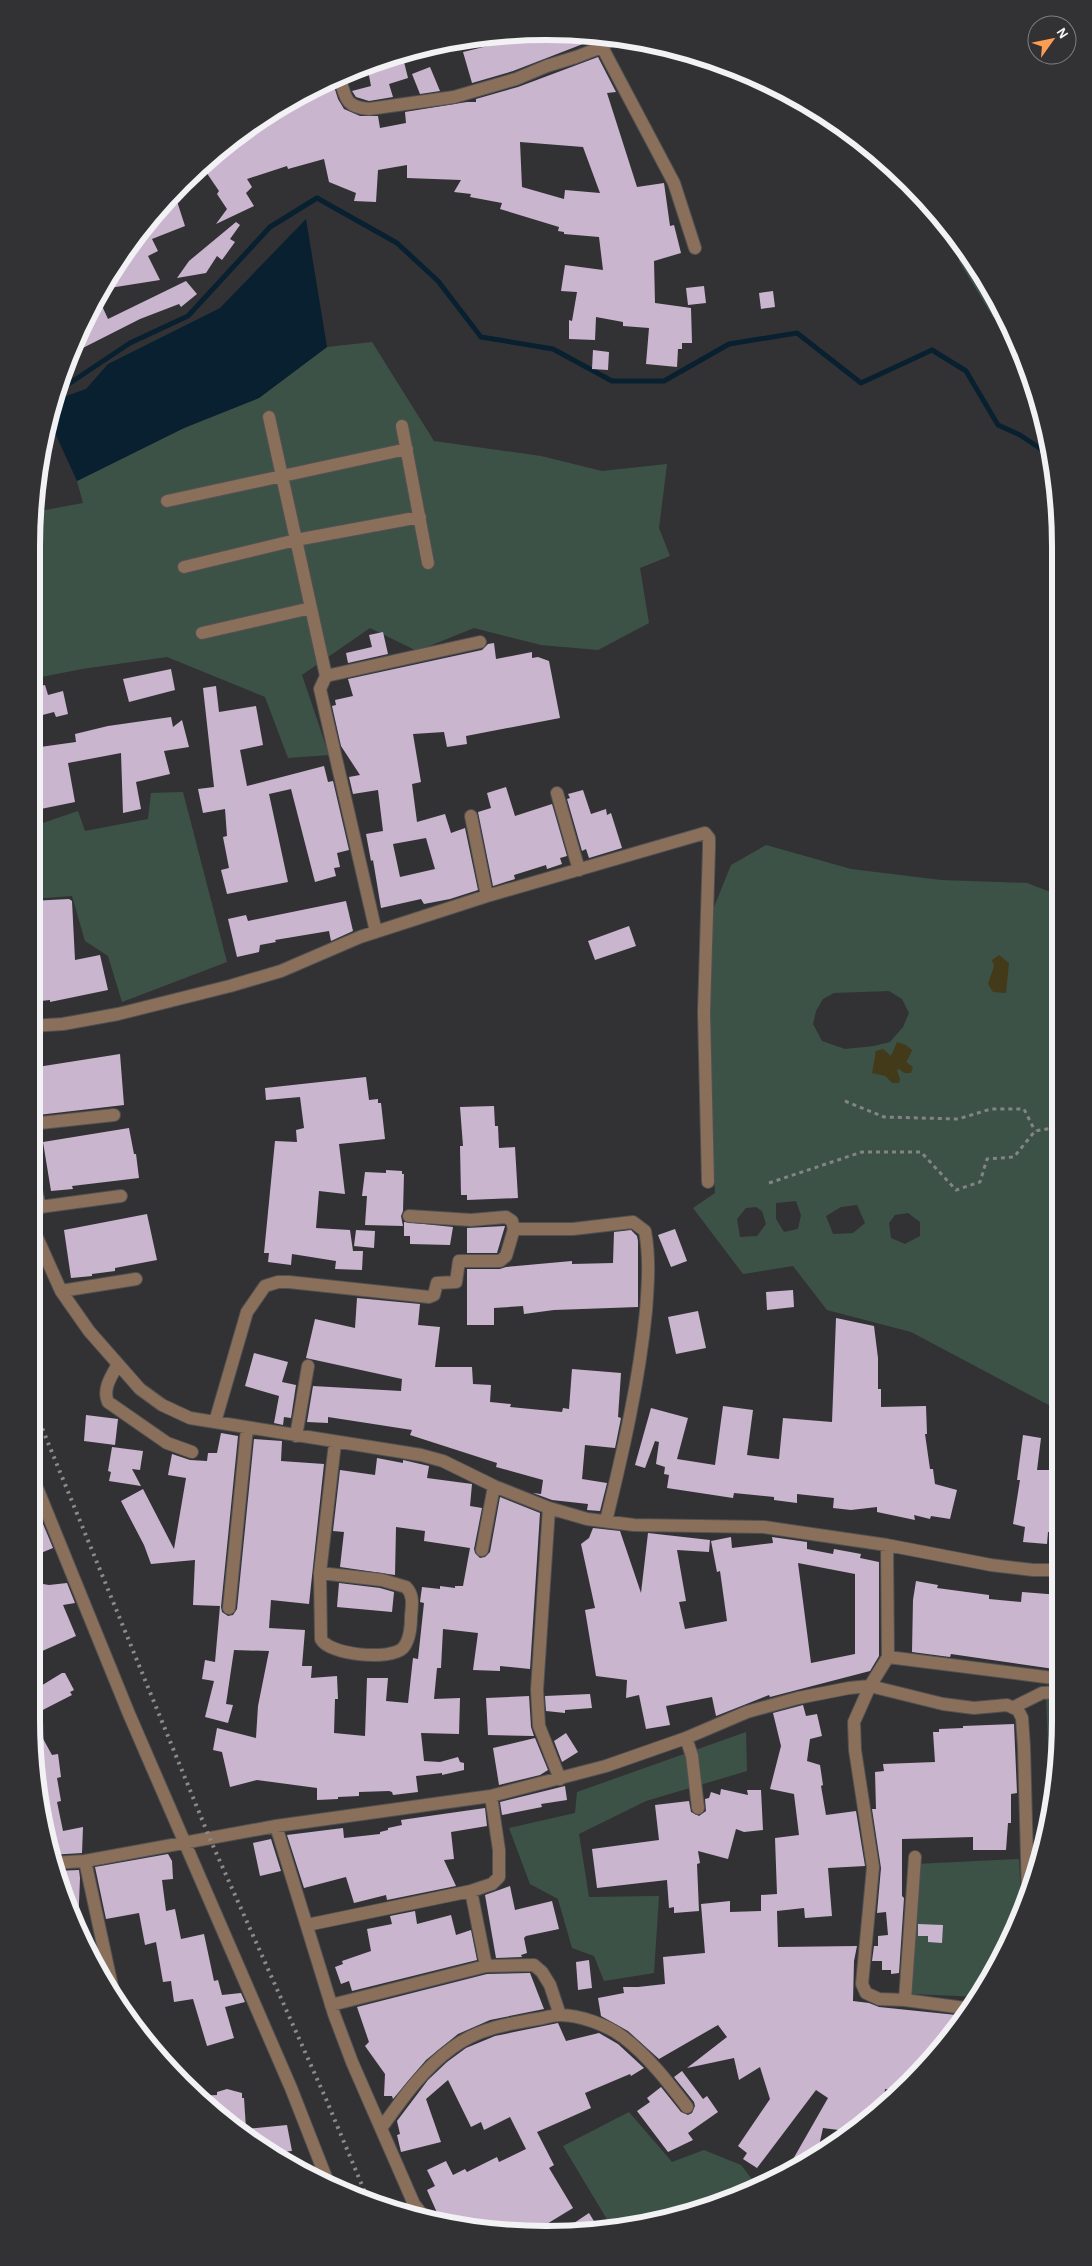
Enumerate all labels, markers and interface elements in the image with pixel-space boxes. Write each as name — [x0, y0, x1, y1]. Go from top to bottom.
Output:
north arrow — [1027, 15, 1077, 65]
text: N — [1054, 26, 1071, 41]

